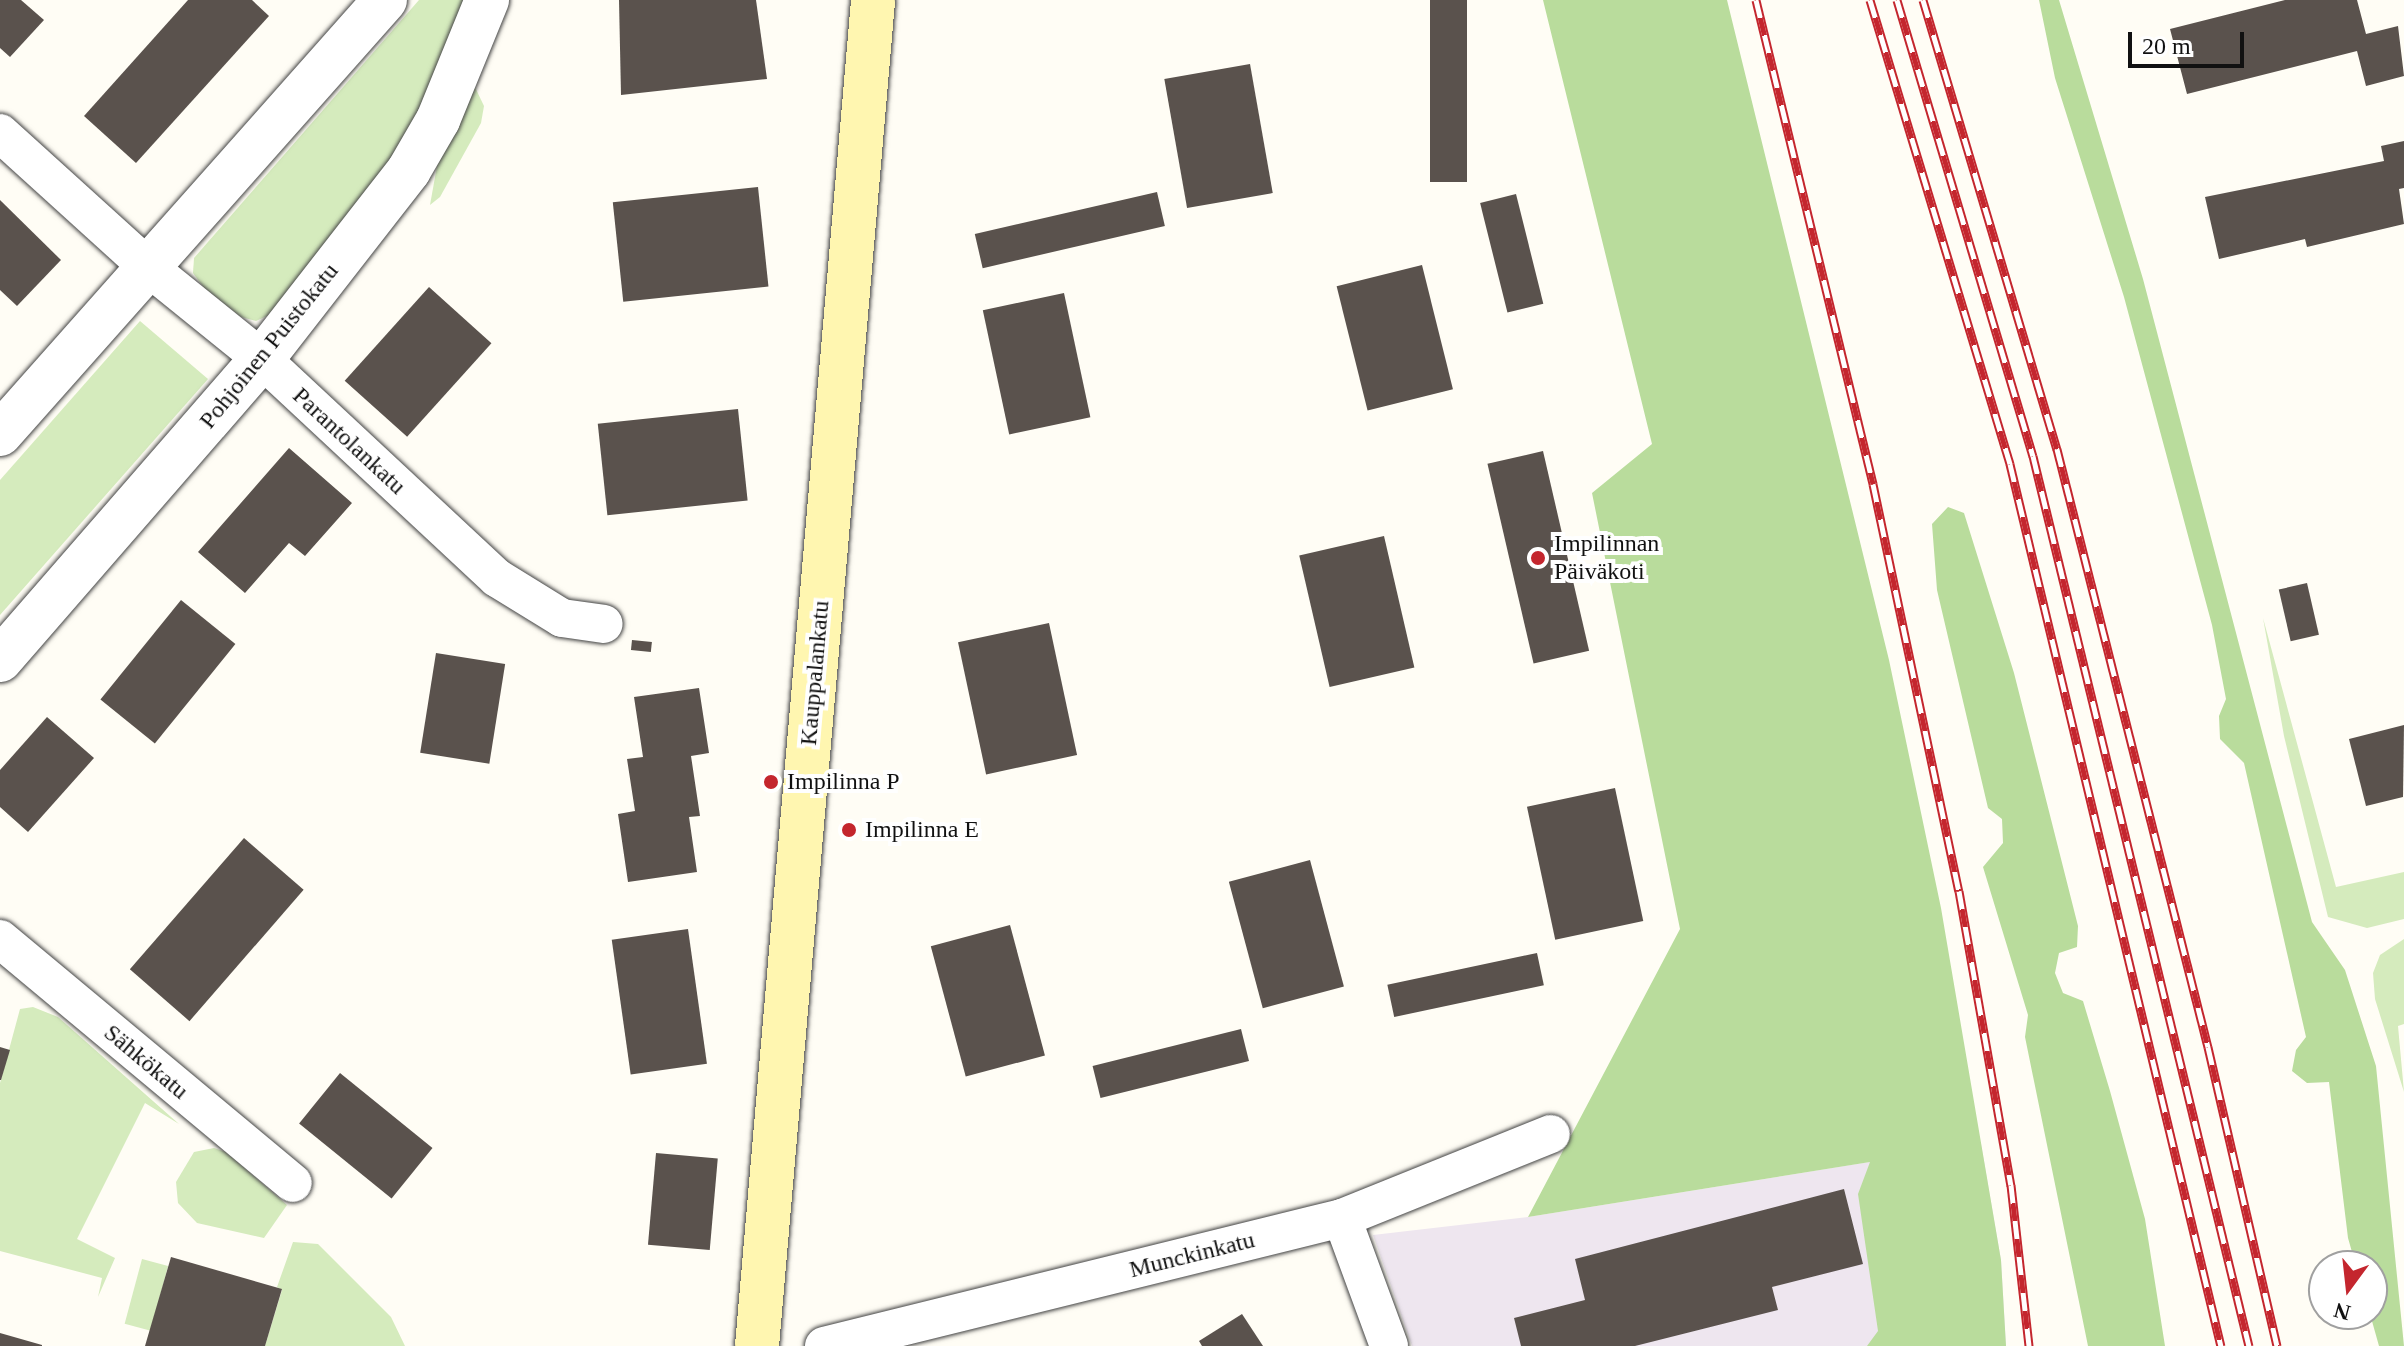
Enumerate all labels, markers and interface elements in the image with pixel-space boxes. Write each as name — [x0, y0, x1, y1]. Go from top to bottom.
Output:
scale bar — [2132, 16, 2248, 66]
text: 20 m — [2142, 33, 2191, 59]
street label: Pohjoinen Puistokatu — [193, 257, 345, 435]
street label: Parantolankatu — [287, 381, 411, 501]
place label: Impilinnan Päiväkoti — [1554, 530, 1659, 586]
marker: Impilinnan Päiväkoti — [1529, 549, 1547, 567]
street label: Kauppalankatu — [794, 599, 836, 747]
place label: Impilinna P — [787, 768, 900, 796]
marker: Impilinna P — [762, 773, 780, 791]
place label: Impilinna E — [865, 816, 979, 844]
marker: Impilinna E — [840, 821, 858, 839]
street label: Sähkökatu — [98, 1018, 194, 1106]
street label: Munckinkatu — [1126, 1226, 1258, 1284]
north arrow — [2308, 1250, 2388, 1330]
text: N — [2331, 1298, 2353, 1326]

